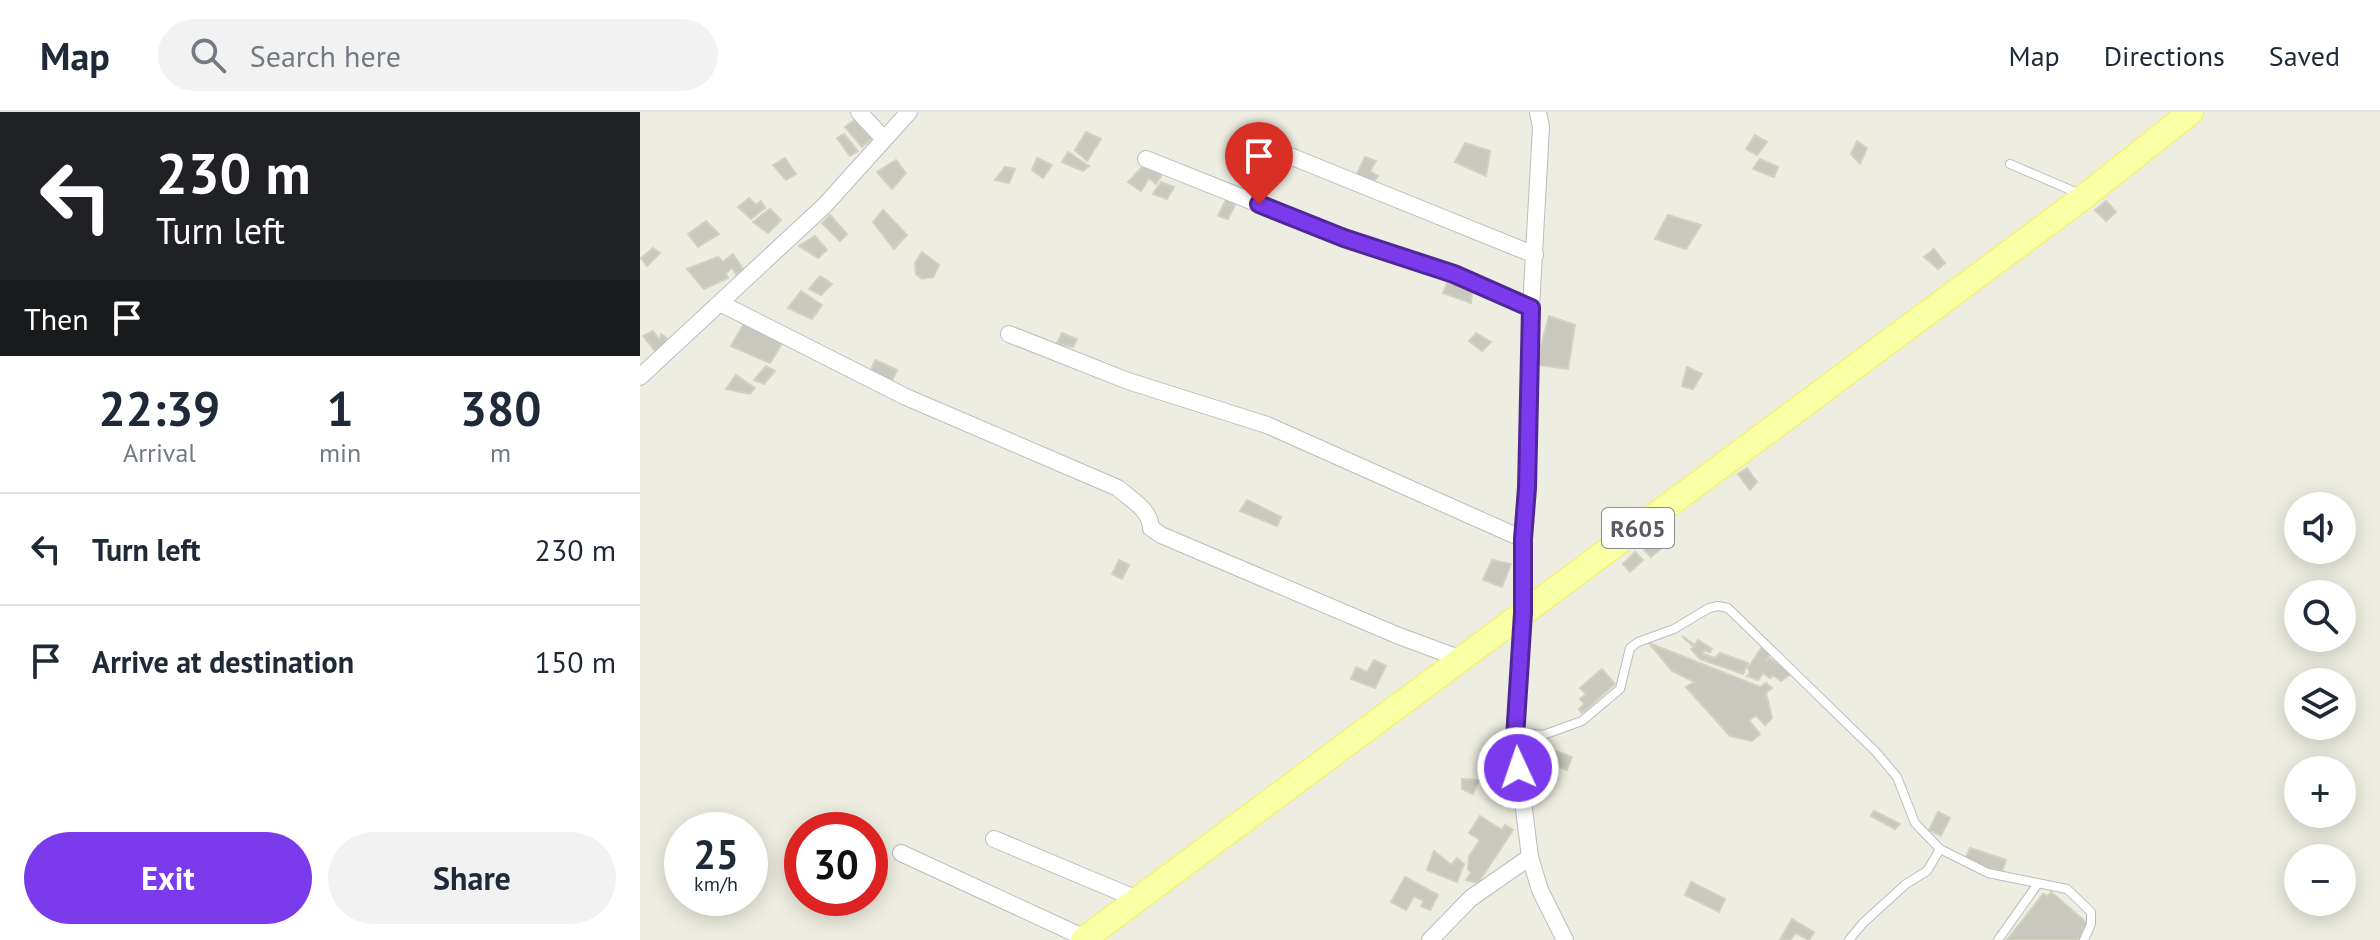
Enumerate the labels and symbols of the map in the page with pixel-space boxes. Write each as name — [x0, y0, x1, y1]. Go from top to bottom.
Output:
pin — [1225, 122, 1293, 204]
road number: R605 — [1602, 508, 1674, 548]
position arrow — [1476, 726, 1560, 810]
speed limit sign: 30 — [784, 812, 888, 916]

